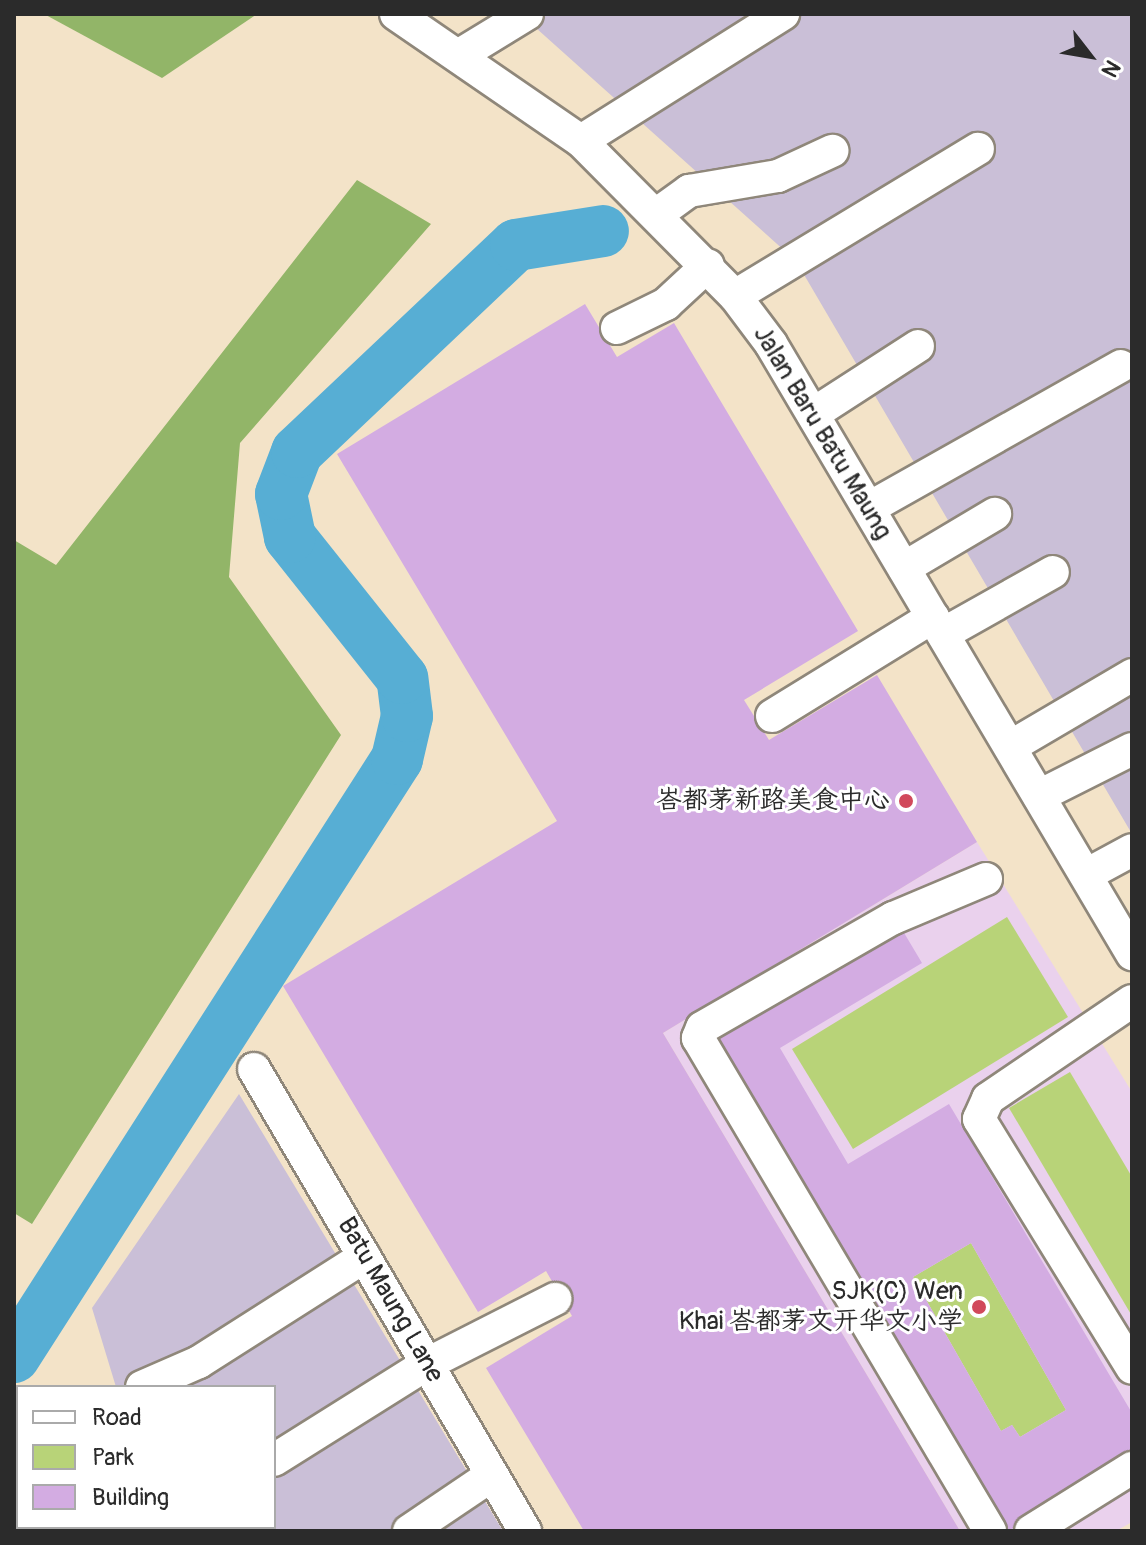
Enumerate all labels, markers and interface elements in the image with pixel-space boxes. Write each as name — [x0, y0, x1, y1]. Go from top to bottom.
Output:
north arrow — [1050, 16, 1130, 96]
text: N — [1095, 55, 1126, 82]
street label: Jalan Baru Batu Maung — [746, 321, 898, 545]
place label: 峇都茅新路美食中心 — [656, 785, 890, 817]
marker: 峇都茅新路美食中心 — [897, 792, 915, 810]
street label: Batu Maung Lane — [330, 1212, 450, 1388]
place label: SJK(C) Wen Khai 峇都茅文开华文小学 — [679, 1276, 963, 1338]
marker: SJK(C) Wen Khai 峇都茅文开华文小学 — [970, 1298, 988, 1316]
legend — [16, 1385, 276, 1529]
text: Road — [92, 1403, 142, 1432]
text: Park — [92, 1443, 134, 1472]
text: Building — [92, 1483, 169, 1512]

